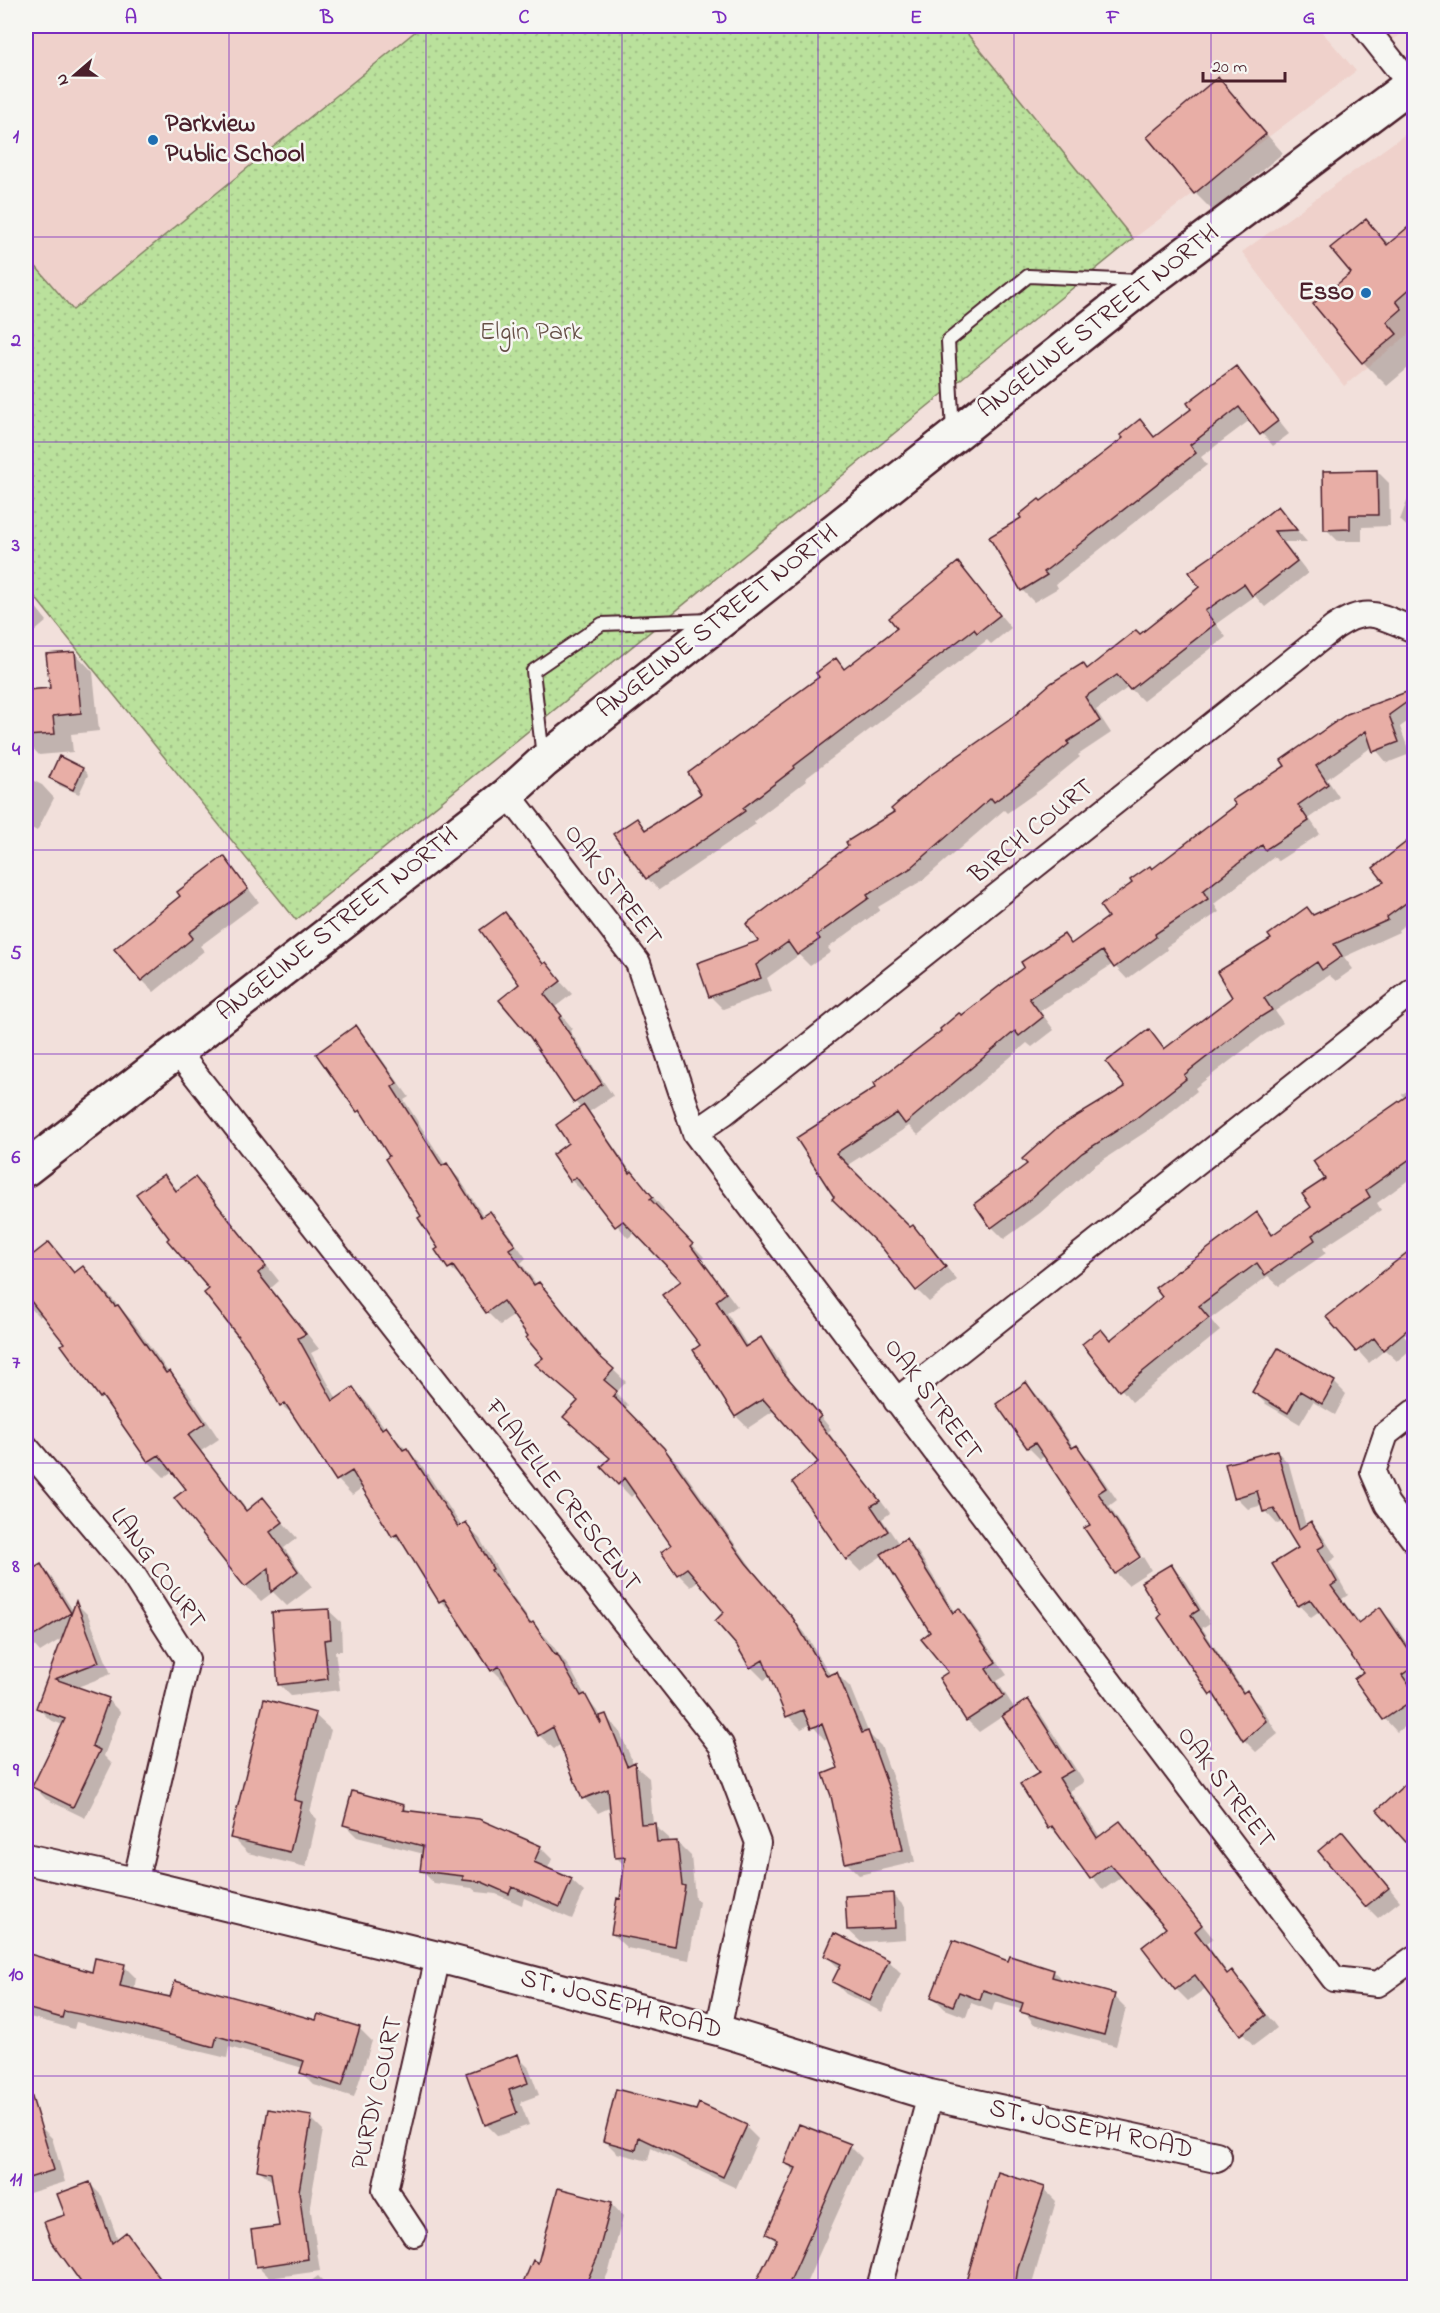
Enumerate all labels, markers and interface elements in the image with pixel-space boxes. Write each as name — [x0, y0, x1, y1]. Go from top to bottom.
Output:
text: A — [125, 4, 137, 33]
text: B — [319, 4, 334, 33]
text: C — [519, 4, 530, 33]
text: D — [712, 4, 727, 33]
text: E — [910, 4, 922, 33]
text: F — [1106, 4, 1120, 33]
text: G — [1303, 4, 1316, 33]
north arrow — [45, 45, 105, 105]
scale bar — [1203, 45, 1286, 83]
text: 20 m — [1212, 55, 1247, 81]
text: N — [50, 70, 76, 89]
place label: Parkview Public School — [165, 106, 305, 174]
text: 1 — [13, 123, 20, 152]
marker: Parkview Public School — [146, 133, 160, 147]
street label: ANGELINE STREET NORTH — [970, 215, 1228, 429]
place label: Esso — [1298, 274, 1354, 312]
marker: Esso — [1359, 286, 1373, 300]
park label: Elgin Park — [480, 314, 583, 352]
text: 2 — [10, 327, 21, 356]
street label: ANGELINE STREET NORTH — [589, 515, 847, 729]
text: 3 — [11, 532, 20, 561]
text: 4 — [12, 736, 21, 765]
street label: BIRCH COURT — [961, 770, 1102, 895]
street label: OAK STREET — [553, 817, 671, 955]
street label: ANGELINE STREET NORTH — [209, 818, 467, 1032]
text: 5 — [10, 940, 22, 969]
text: 6 — [12, 1144, 21, 1173]
street label: OAK STREET — [873, 1331, 991, 1469]
text: 7 — [12, 1349, 21, 1378]
street label: FLAVELLE CRESCENT — [474, 1391, 650, 1601]
street label: LANG COURT — [100, 1500, 214, 1638]
text: 8 — [11, 1553, 20, 1582]
street label: OAK STREET — [1166, 1719, 1284, 1857]
text: 9 — [12, 1757, 20, 1786]
street label: ST. JOSEPH ROAD — [516, 1960, 726, 2050]
text: 10 — [9, 1961, 24, 1990]
street label: PURDY COURT — [342, 2012, 414, 2173]
street label: ST. JOSEPH ROAD — [986, 2090, 1196, 2170]
text: 11 — [10, 2166, 23, 2195]

